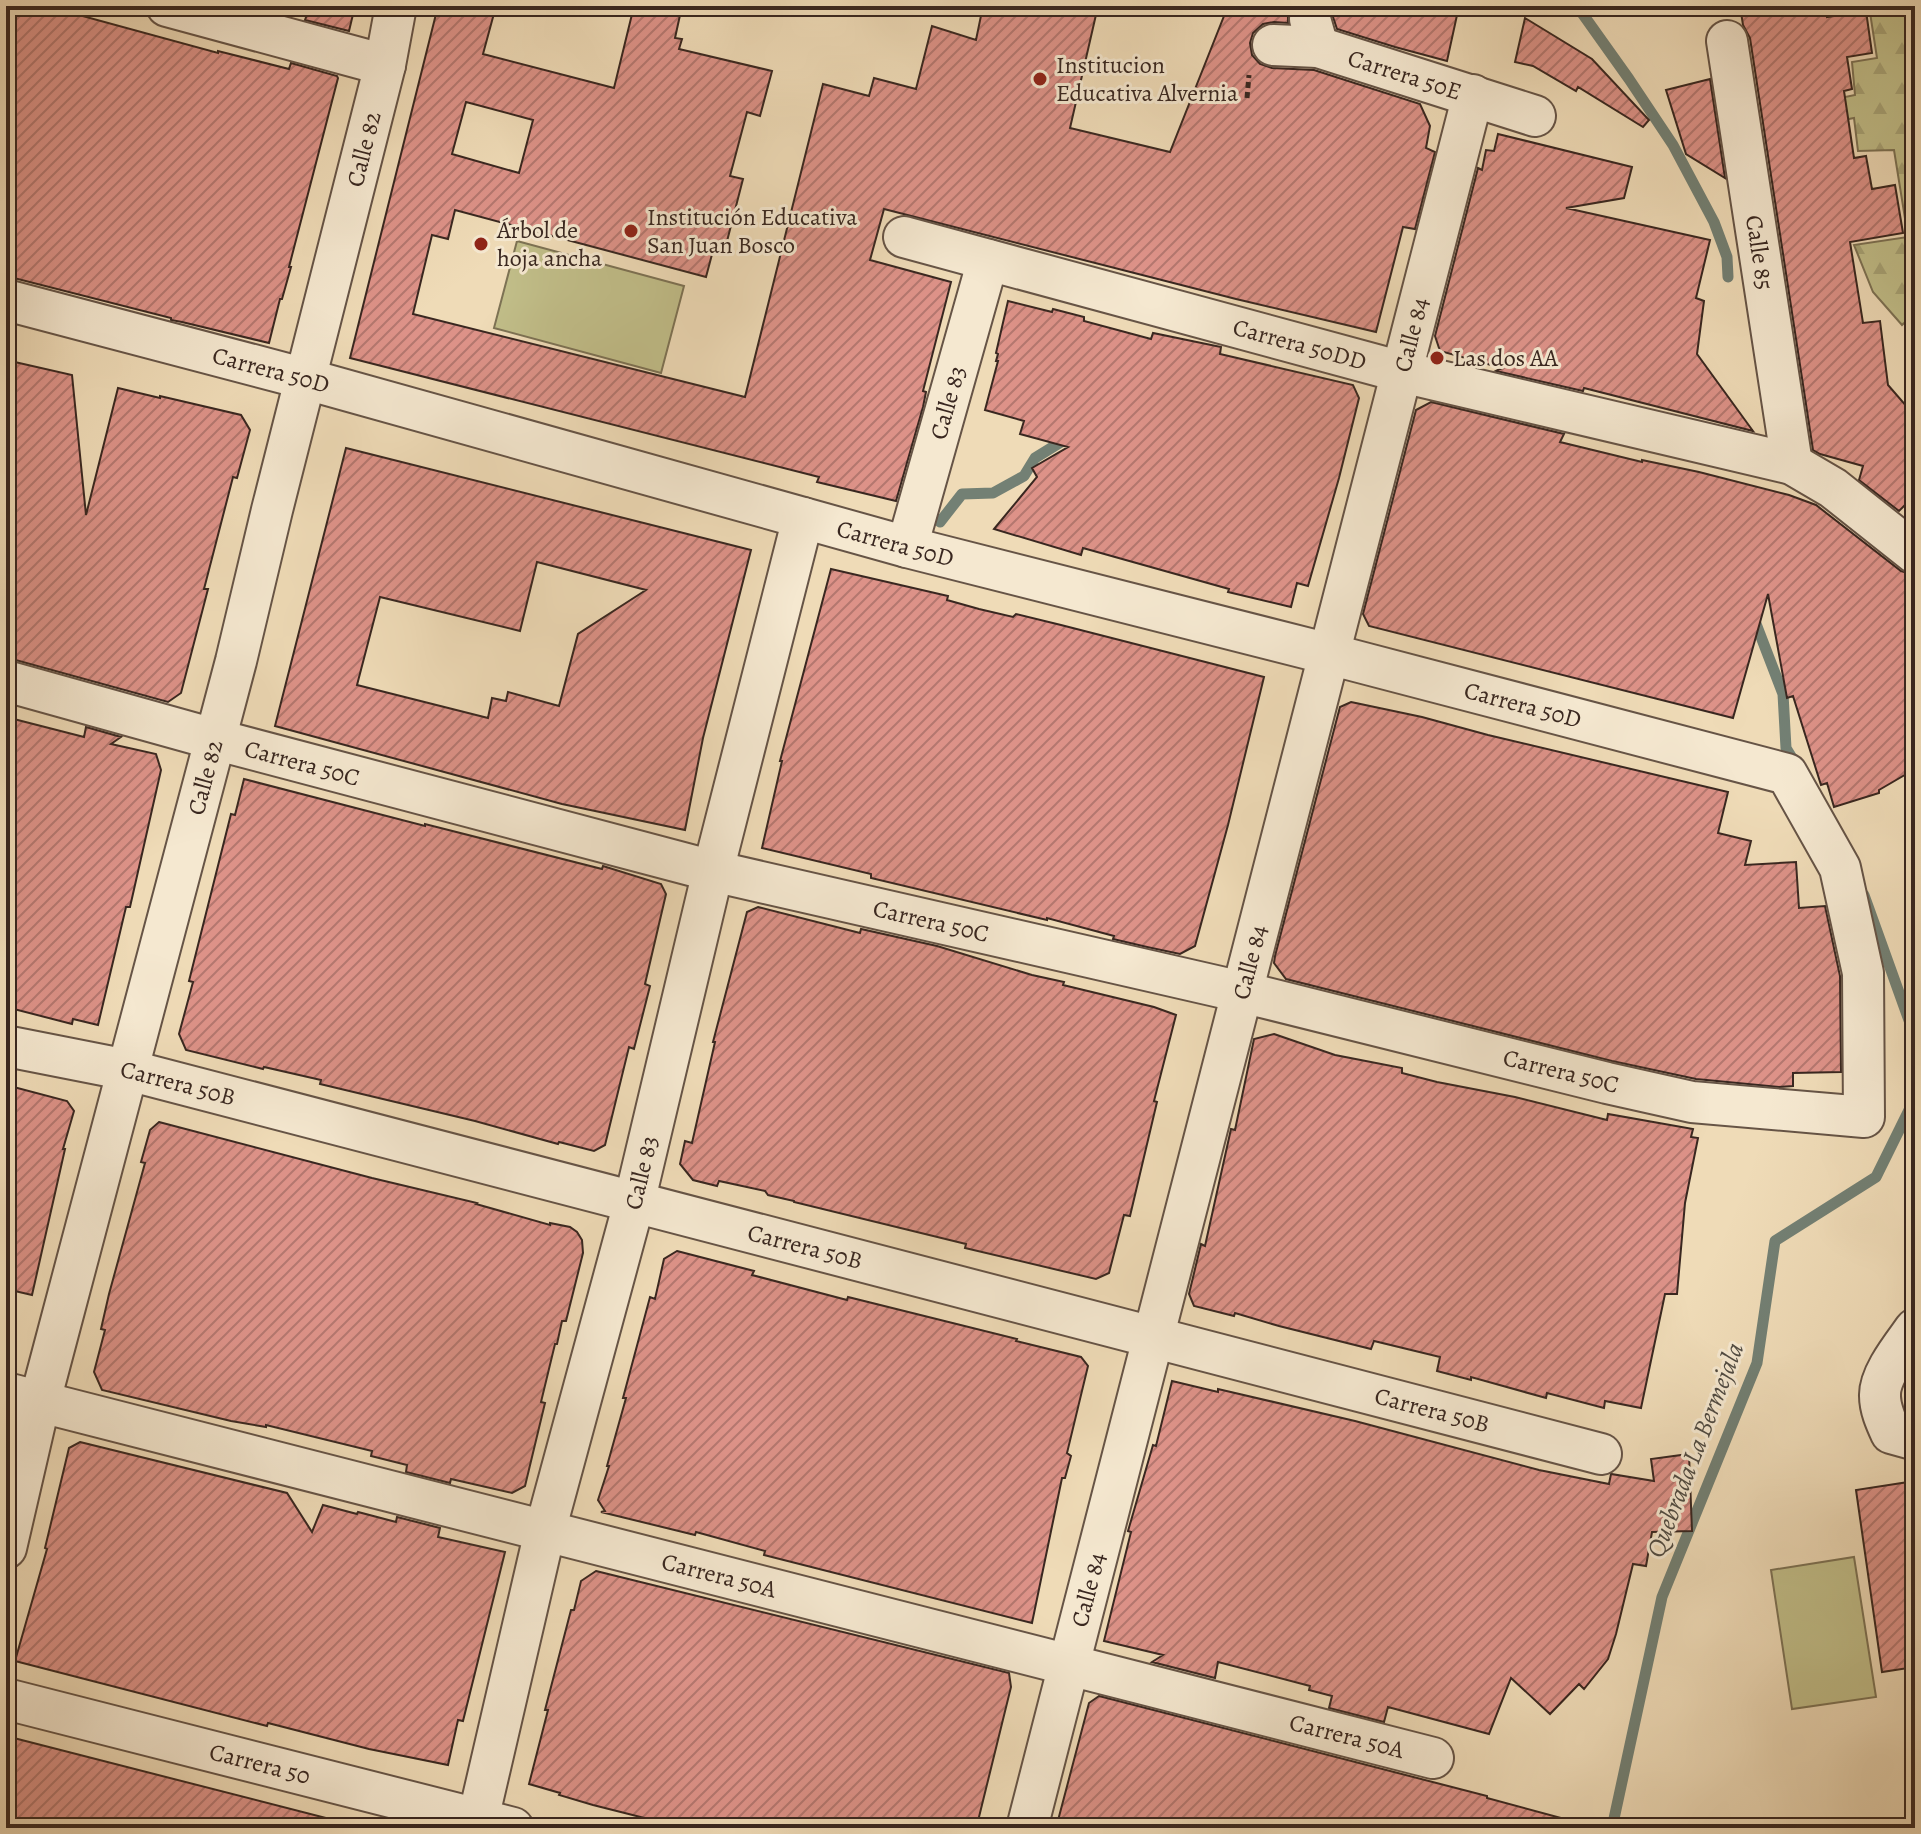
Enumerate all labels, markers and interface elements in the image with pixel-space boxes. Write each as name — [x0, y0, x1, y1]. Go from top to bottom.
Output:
street label: Carrera 50E — [1344, 42, 1465, 108]
place label: Institucion Educativa Alvernia — [1056, 49, 1239, 109]
marker: Institucion Educativa Alvernia — [1031, 70, 1049, 88]
street label: Calle 82 — [339, 108, 389, 190]
place label: Institución Educativa San Juan Bosco — [647, 201, 858, 261]
street label: Calle 85 — [1738, 213, 1781, 292]
place label: Árbol de hoja ancha — [496, 214, 603, 274]
marker: Institución Educativa San Juan Bosco — [622, 222, 640, 240]
marker: Árbol de hoja ancha — [472, 235, 490, 253]
street label: Calle 84 — [1386, 294, 1436, 375]
street label: Carrera 50DD — [1229, 311, 1370, 378]
street label: Carrera 50D — [209, 339, 333, 401]
place label: Las dos AA — [1453, 342, 1559, 374]
marker: Las dos AA — [1428, 349, 1446, 367]
street label: Calle 83 — [922, 362, 973, 443]
street label: Carrera 50D — [833, 512, 957, 574]
street label: Carrera 50D — [1461, 674, 1585, 735]
street label: Carrera 50C — [241, 732, 363, 794]
street label: Calle 82 — [180, 736, 230, 818]
street label: Carrera 50C — [870, 892, 992, 950]
street label: Calle 84 — [1225, 921, 1275, 1003]
street label: Carrera 50C — [1500, 1041, 1622, 1101]
street label: Carrera 50B — [117, 1053, 239, 1113]
street label: Calle 83 — [617, 1132, 665, 1213]
street label: Carrera 50B — [744, 1216, 866, 1277]
water label: Quebrada La Bermejala — [1638, 1337, 1752, 1563]
street label: Carrera 50B — [1371, 1380, 1493, 1440]
street label: Carrera 50A — [658, 1545, 781, 1606]
street label: Calle 84 — [1063, 1549, 1113, 1631]
street label: Carrera 50A — [1286, 1706, 1409, 1766]
street label: Carrera 50 — [206, 1735, 314, 1792]

